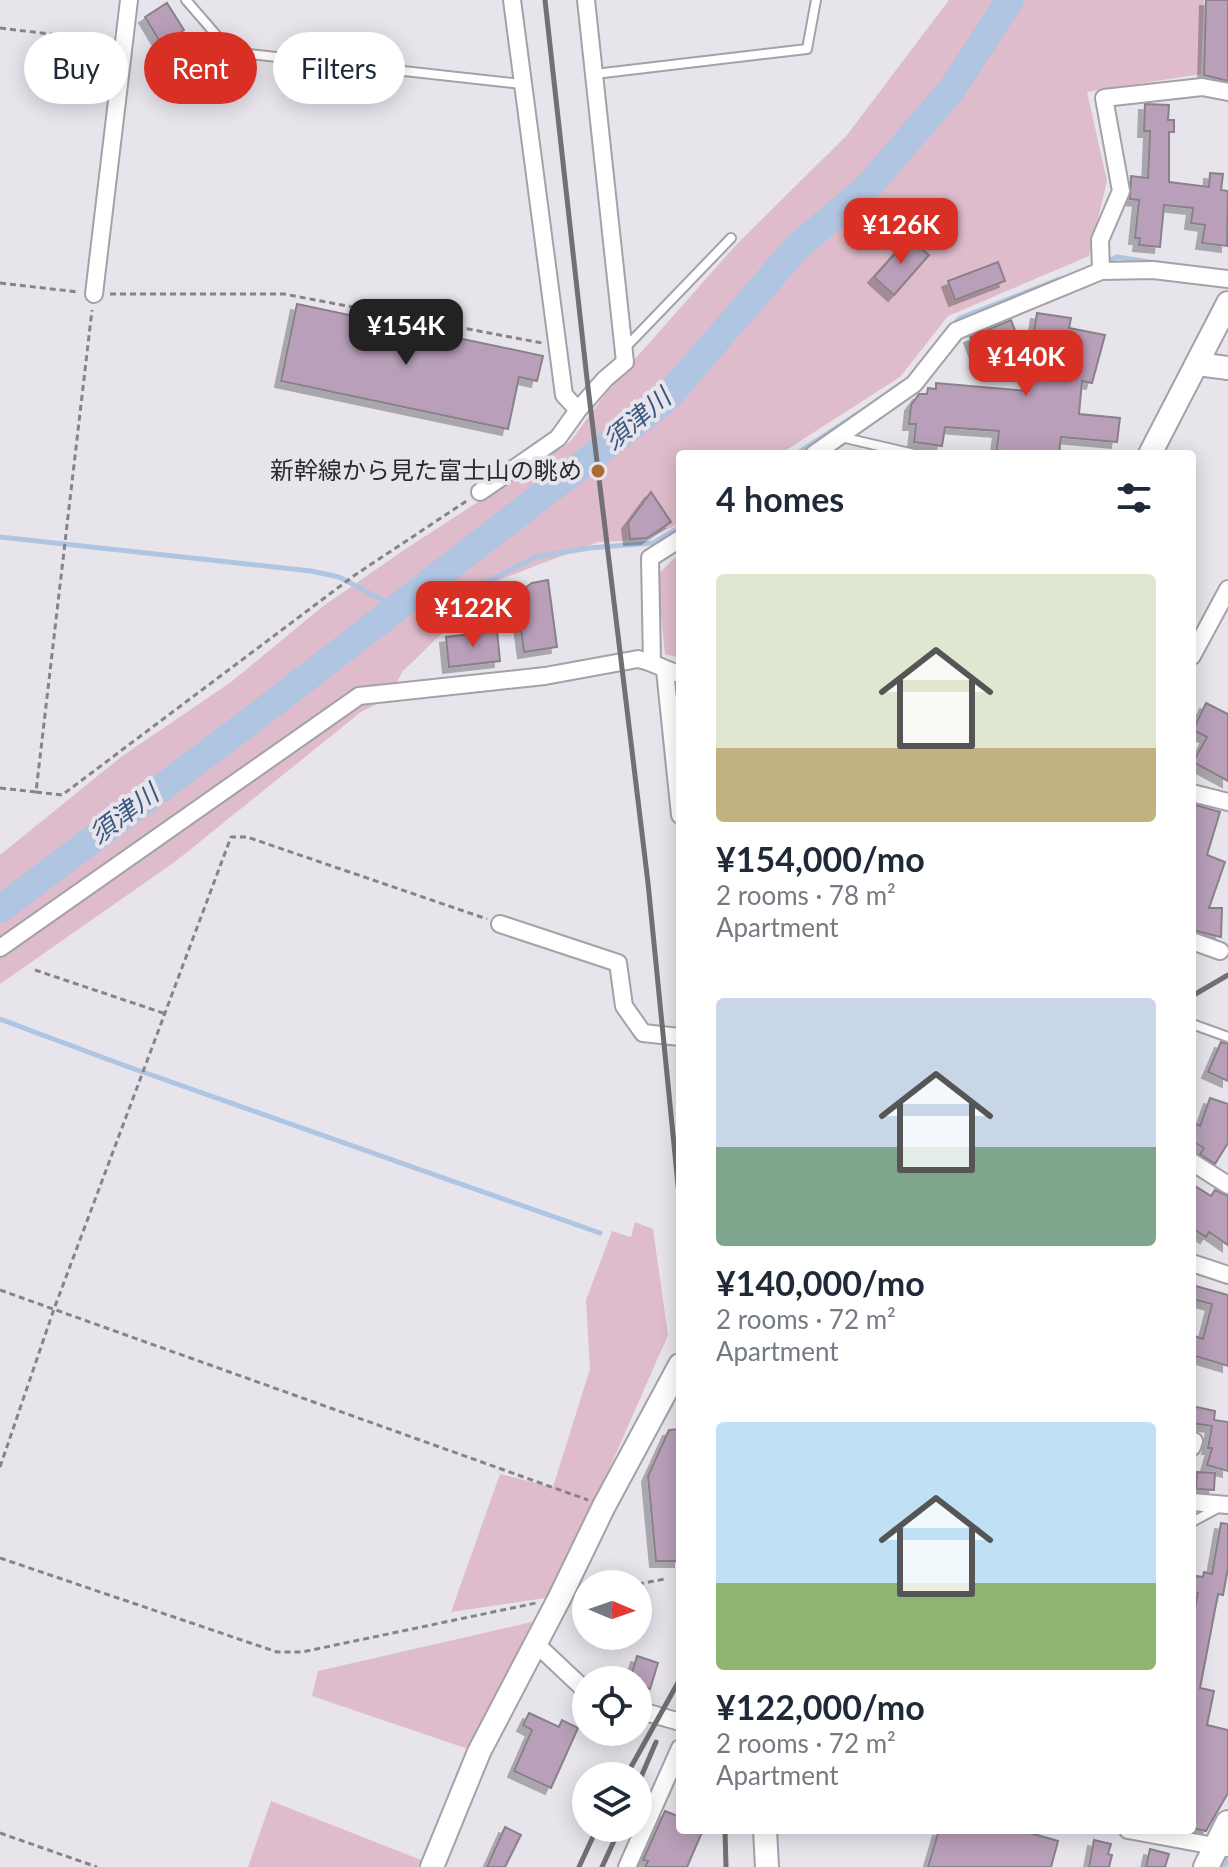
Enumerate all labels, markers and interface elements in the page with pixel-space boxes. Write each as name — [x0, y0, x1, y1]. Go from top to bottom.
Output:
chip: Buy — [24, 32, 128, 104]
chip: Rent — [144, 32, 257, 104]
chip: Filters — [273, 32, 405, 104]
pin: ¥126K — [845, 198, 957, 266]
text: ¥126K — [862, 208, 940, 240]
pin: ¥154K — [350, 299, 462, 367]
text: ¥154K — [367, 309, 445, 341]
pin: ¥140K — [970, 330, 1082, 398]
text: ¥140K — [987, 340, 1065, 372]
water label: 須津川 — [596, 379, 679, 456]
place label: 新幹線から見た富士山の眺め — [270, 455, 582, 484]
marker: 新幹線から見た富士山の眺め — [589, 462, 607, 480]
icon: filters — [1112, 476, 1156, 520]
text: 4 homes — [716, 478, 844, 519]
pin: ¥122K — [417, 581, 529, 649]
text: ¥122K — [434, 591, 512, 623]
icon: home — [864, 626, 1008, 770]
water label: 須津川 — [83, 775, 167, 849]
text: ¥154,000/mo — [716, 838, 925, 879]
text: 2 rooms · 78 m² — [716, 879, 896, 911]
text: Apartment — [716, 911, 839, 943]
icon: home — [864, 1050, 1008, 1194]
text: ¥140,000/mo — [716, 1262, 925, 1303]
text: 2 rooms · 72 m² — [716, 1303, 896, 1335]
text: Apartment — [716, 1335, 839, 1367]
icon: home — [864, 1474, 1008, 1618]
north arrow — [572, 1570, 652, 1650]
map controls — [572, 1570, 652, 1842]
button: locate — [572, 1666, 652, 1746]
text: ¥122,000/mo — [716, 1686, 925, 1727]
text: 2 rooms · 72 m² — [716, 1727, 896, 1759]
text: Apartment — [716, 1759, 839, 1791]
button: layers — [572, 1762, 652, 1842]

